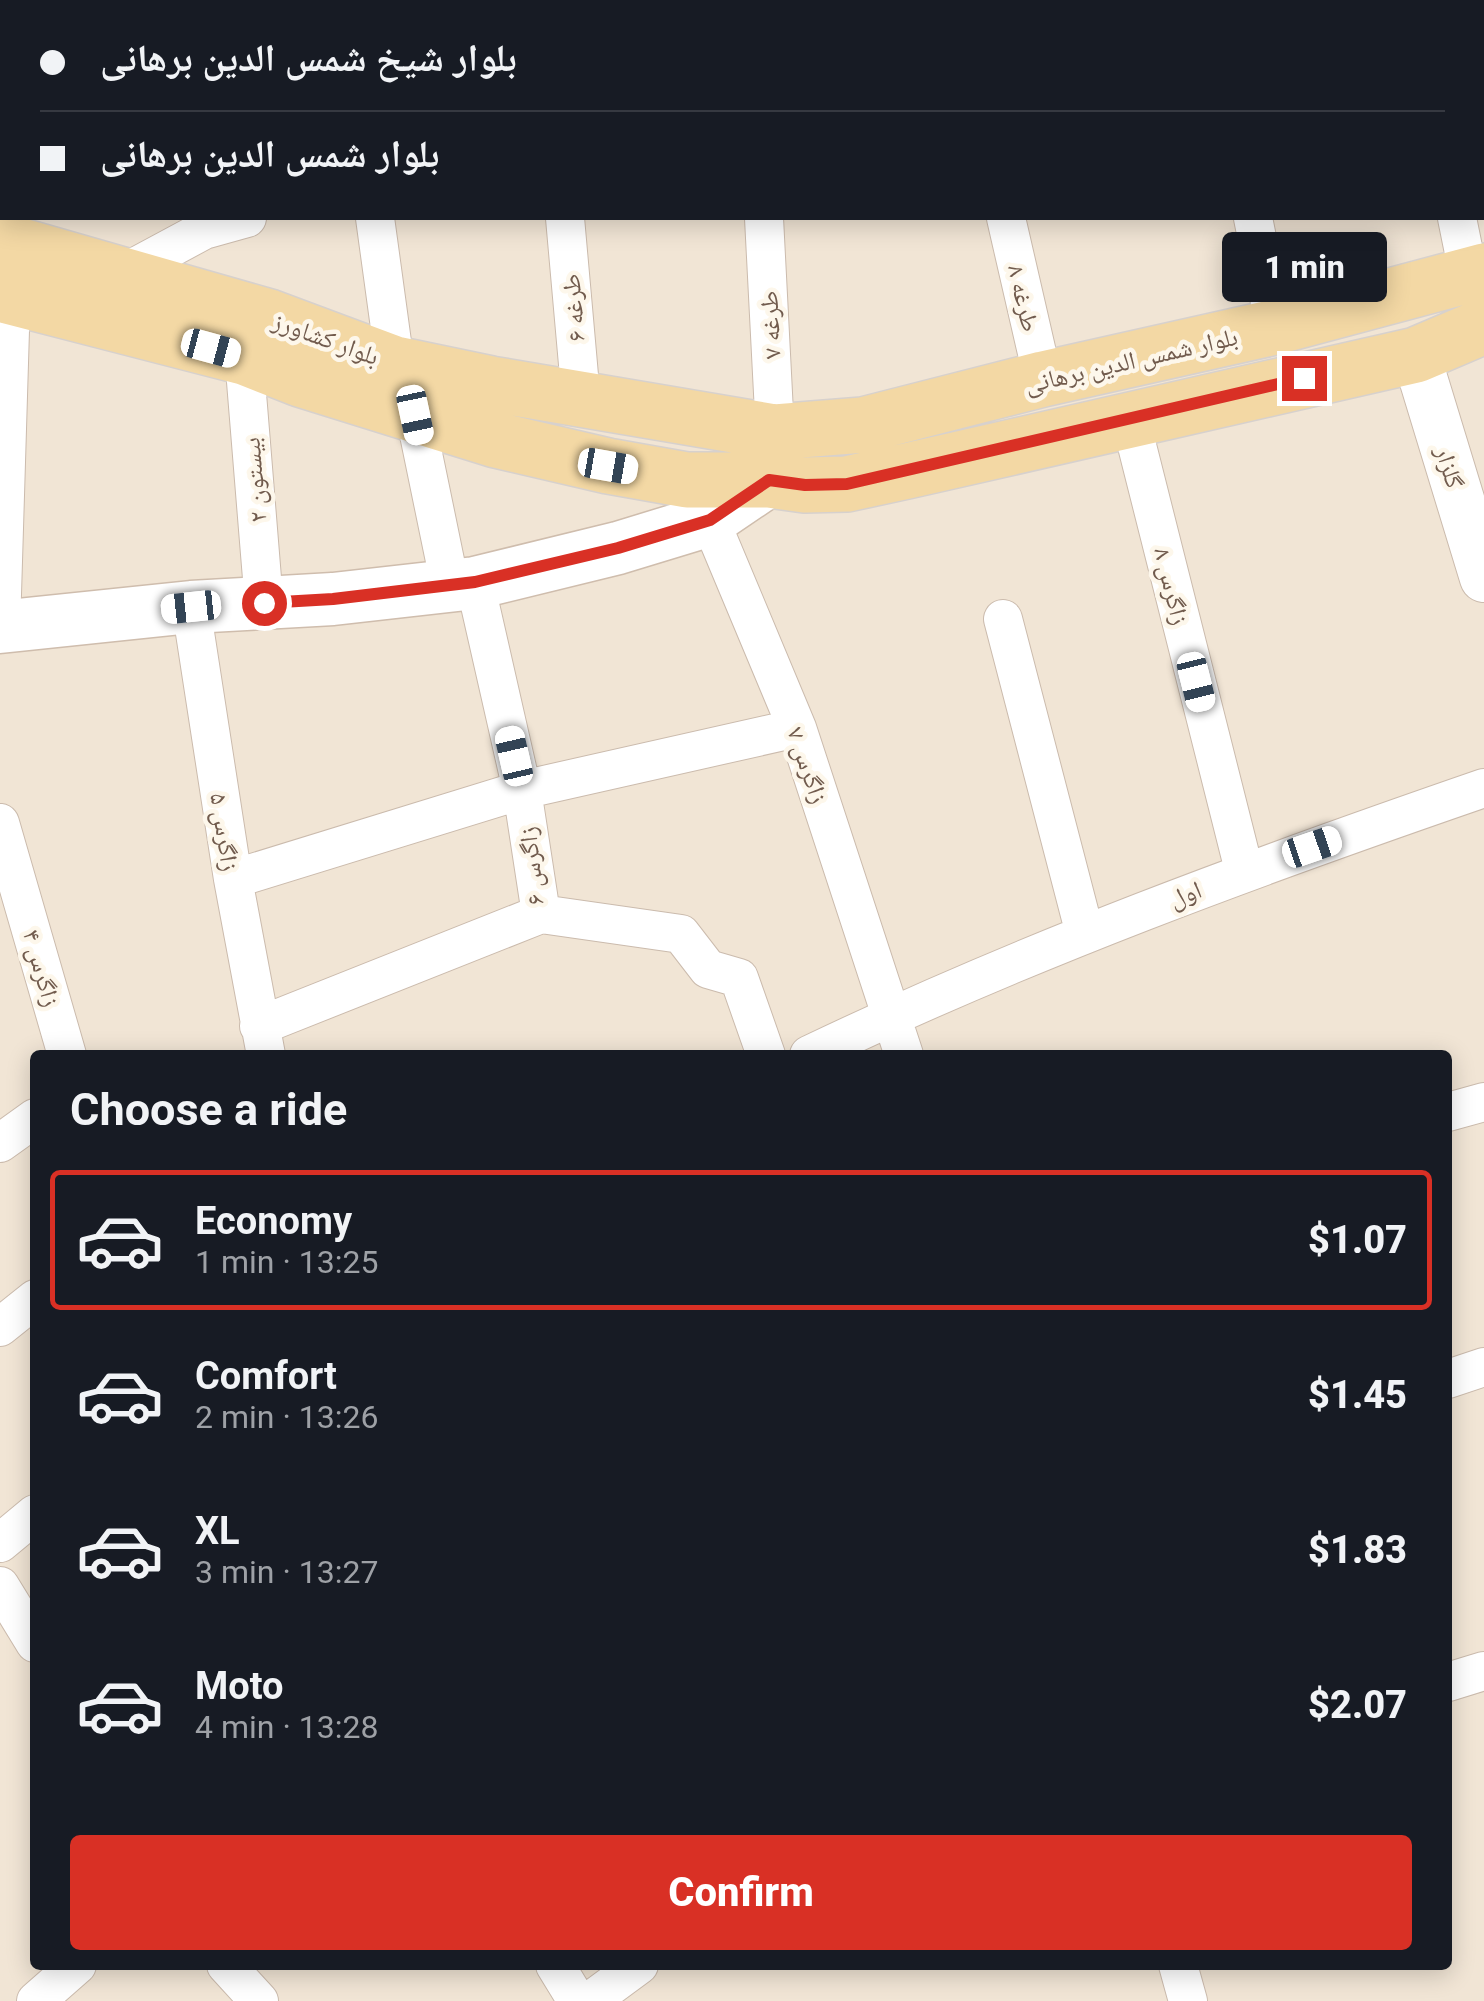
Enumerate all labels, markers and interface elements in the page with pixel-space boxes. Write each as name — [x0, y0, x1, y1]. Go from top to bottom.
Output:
text: بلوار شیخ شمس الدین برهانی — [100, 36, 517, 80]
text: بلوار شمس الدین برهانی — [100, 132, 439, 176]
callout: 1 min — [1222, 233, 1386, 303]
text: 1 min — [1264, 248, 1345, 286]
street label: طرغه ۸ — [1002, 262, 1045, 334]
street label: طرغه ۶ — [556, 273, 591, 343]
street label: طرغه ۷ — [754, 290, 787, 360]
street label: بلوار کشاورز — [268, 306, 383, 371]
street label: بلوار شمس الدین برهانی — [1022, 322, 1241, 400]
car — [178, 326, 244, 370]
route end — [1282, 356, 1327, 401]
car — [394, 383, 436, 447]
street label: بیستون ۲ — [236, 436, 274, 524]
street label: گلزار — [1429, 442, 1470, 492]
car — [576, 446, 640, 486]
street label: زاگرس ۸ — [1147, 544, 1195, 628]
route start — [242, 581, 287, 626]
car — [160, 589, 222, 625]
car — [1174, 649, 1218, 715]
car — [493, 723, 535, 789]
street label: زاگرس ۷ — [780, 723, 834, 807]
street label: زاگرس ۵ — [203, 791, 245, 873]
car — [1279, 823, 1345, 871]
street label: زاگرس ۶ — [513, 825, 551, 907]
street label: اول — [1165, 875, 1206, 915]
street label: ۴ زاگرس — [16, 926, 66, 1010]
text: Choose a ride — [70, 1083, 347, 1136]
icon: car — [75, 1195, 165, 1285]
text: Economy — [195, 1199, 352, 1243]
text: $1.07 — [1308, 1218, 1407, 1262]
text: 1 min · 13:25 — [195, 1243, 378, 1281]
icon: car — [75, 1350, 165, 1440]
text: Comfort — [195, 1354, 337, 1398]
text: $1.45 — [1308, 1373, 1407, 1417]
text: 2 min · 13:26 — [195, 1398, 378, 1436]
icon: car — [75, 1505, 165, 1595]
text: XL — [195, 1509, 240, 1553]
text: $1.83 — [1308, 1528, 1407, 1572]
text: 3 min · 13:27 — [195, 1553, 378, 1591]
icon: car — [75, 1660, 165, 1750]
text: Moto — [195, 1664, 284, 1708]
text: $2.07 — [1308, 1683, 1407, 1727]
text: 4 min · 13:28 — [195, 1708, 378, 1746]
button: Confirm — [70, 1835, 1412, 1950]

